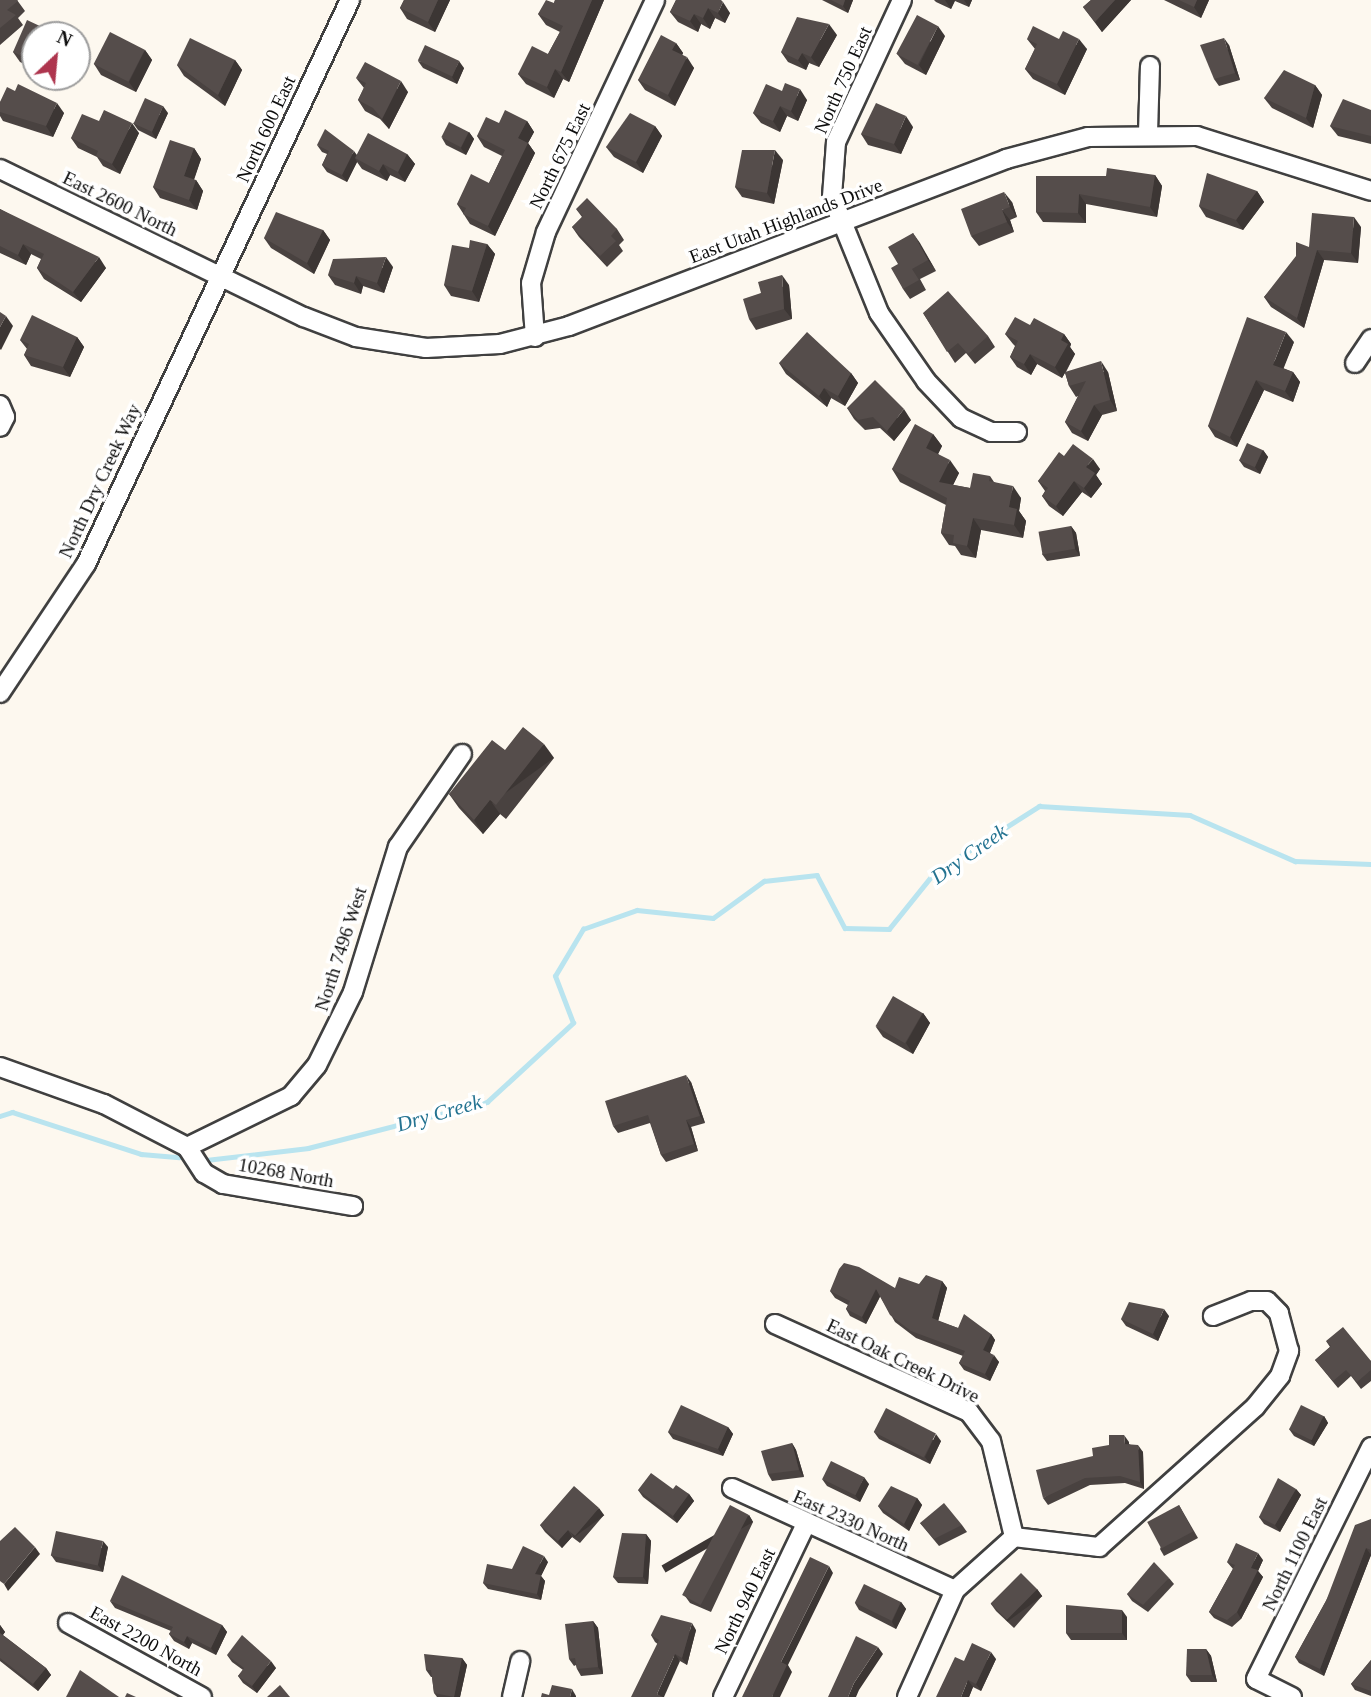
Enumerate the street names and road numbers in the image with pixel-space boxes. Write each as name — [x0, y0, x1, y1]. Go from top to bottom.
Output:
street label: North 750 East — [809, 23, 877, 137]
street label: North 600 East — [231, 72, 301, 186]
street label: North 675 East — [525, 99, 595, 213]
street label: East 2600 North — [59, 166, 181, 242]
street label: East Utah Highlands Drive — [686, 174, 886, 268]
street label: North Dry Creek Way — [54, 400, 146, 562]
street label: North 7496 West — [310, 884, 372, 1014]
street label: 10268 North — [236, 1153, 336, 1193]
street label: East Oak Creek Drive — [823, 1314, 983, 1408]
street label: East 2330 North — [789, 1485, 913, 1557]
street label: North 1100 East — [1258, 1493, 1332, 1615]
street label: North 940 East — [710, 1544, 780, 1658]
street label: East 2200 North — [86, 1601, 206, 1681]

